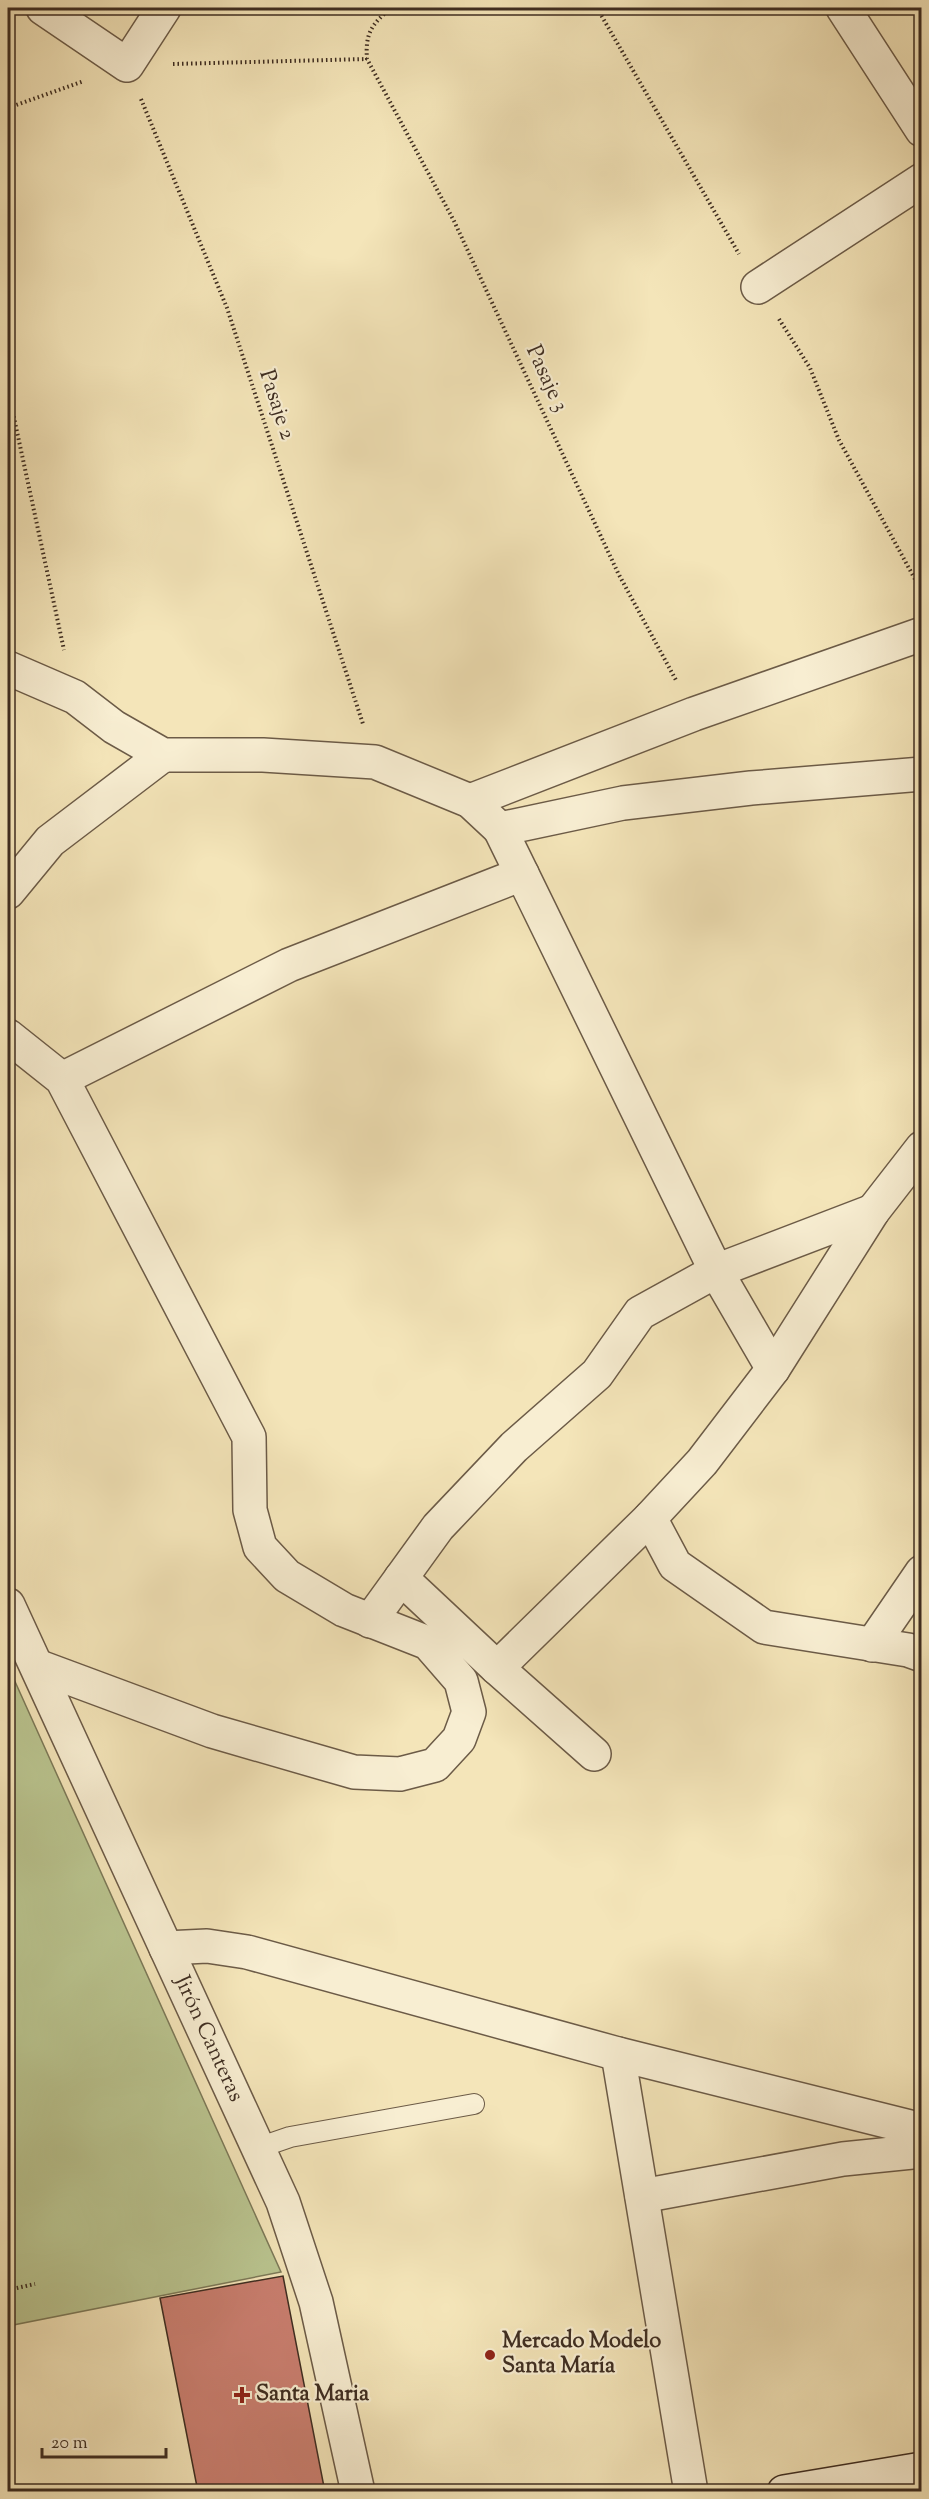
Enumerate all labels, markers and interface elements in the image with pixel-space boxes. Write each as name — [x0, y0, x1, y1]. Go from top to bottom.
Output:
street label: Pasaje 3 — [517, 340, 575, 418]
street label: Pasaje 2 — [250, 366, 302, 444]
street label: Jirón Canteras — [165, 1970, 251, 2108]
place label: Mercado Modelo Santa María — [502, 2326, 661, 2383]
marker: Mercado Modelo Santa María — [483, 2348, 497, 2362]
place label: Santa Maria — [256, 2379, 370, 2411]
marker: Santa Maria — [233, 2386, 251, 2404]
scale bar — [42, 2421, 166, 2459]
text: 20 m — [51, 2431, 88, 2457]

